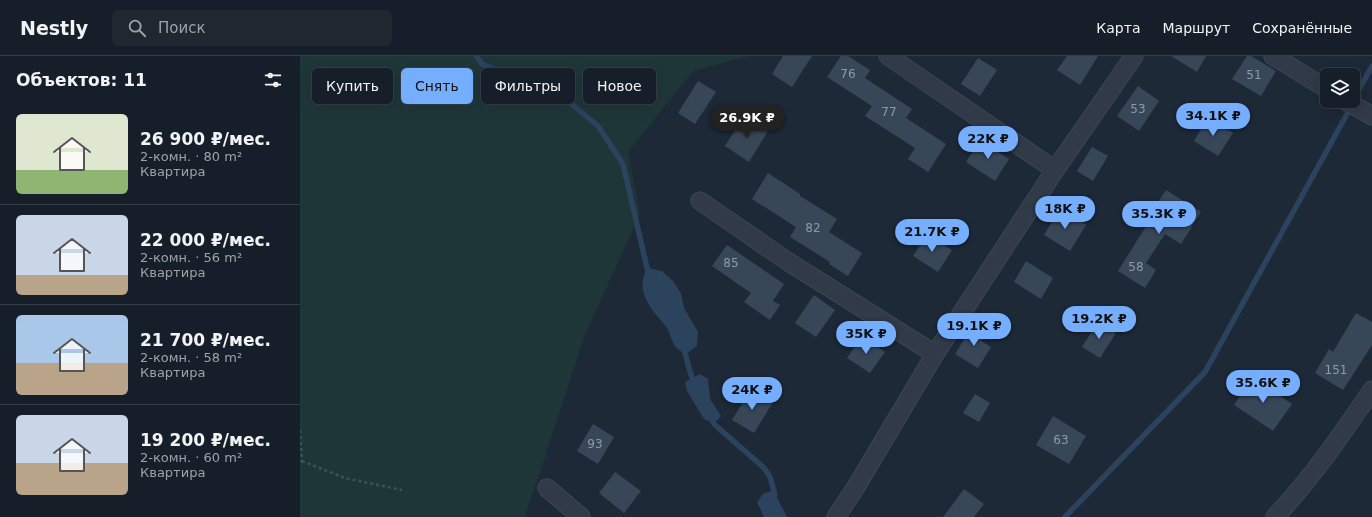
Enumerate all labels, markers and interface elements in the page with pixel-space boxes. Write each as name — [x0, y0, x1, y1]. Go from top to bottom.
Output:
search box — [112, 10, 392, 46]
text: Nestly — [20, 17, 88, 39]
icon: search — [126, 17, 148, 39]
text: Поиск — [158, 19, 206, 37]
text: Карта — [1096, 20, 1140, 36]
text: Маршрут — [1162, 20, 1230, 36]
text: Сохранённые — [1252, 20, 1352, 36]
house number: 76 — [840, 67, 856, 81]
chip: Купить — [312, 68, 393, 104]
chip: Снять — [401, 68, 473, 104]
chip: Фильтры — [481, 68, 575, 104]
chip: Новое — [583, 68, 656, 104]
house number: 51 — [1246, 68, 1262, 82]
map controls — [1320, 68, 1360, 108]
button: layers — [1320, 68, 1360, 108]
icon: filters — [262, 69, 284, 91]
text: Объектов: 11 — [16, 70, 147, 90]
house number: 53 — [1130, 102, 1146, 116]
pin: 34.1K ₽ — [1176, 103, 1250, 137]
pin: 26.9K ₽ — [710, 105, 784, 139]
house number: 77 — [881, 105, 897, 119]
text: 34.1K ₽ — [1185, 108, 1241, 123]
text: 26.9K ₽ — [719, 110, 775, 125]
pin: 22K ₽ — [960, 126, 1016, 160]
text: 26 900 ₽/мес. — [140, 129, 271, 149]
icon: home — [48, 130, 96, 178]
text: 22K ₽ — [967, 131, 1009, 146]
text: 2-комн. · 80 m² — [140, 149, 242, 164]
text: Квартира — [140, 164, 205, 179]
pin: 18K ₽ — [1037, 196, 1093, 230]
text: 18K ₽ — [1044, 201, 1086, 216]
pin: 35.3K ₽ — [1122, 201, 1196, 235]
text: 35.3K ₽ — [1131, 206, 1187, 221]
pin: 21.7K ₽ — [895, 219, 969, 253]
house number: 82 — [805, 221, 821, 235]
text: 21.7K ₽ — [904, 224, 960, 239]
text: 22 000 ₽/мес. — [140, 230, 271, 250]
icon: home — [48, 231, 96, 279]
text: 2-комн. · 56 m² — [140, 250, 242, 265]
house number: 85 — [723, 256, 739, 270]
house number: 58 — [1128, 260, 1144, 274]
text: Квартира — [140, 265, 205, 280]
pin: 19.2K ₽ — [1062, 306, 1136, 340]
text: 19.2K ₽ — [1071, 311, 1127, 326]
pin: 19.1K ₽ — [937, 313, 1011, 347]
text: 19.1K ₽ — [946, 318, 1002, 333]
pin: 35K ₽ — [838, 321, 894, 355]
text: 35K ₽ — [845, 326, 887, 341]
text: 21 700 ₽/мес. — [140, 330, 271, 350]
icon: home — [48, 331, 96, 379]
text: 2-комн. · 58 m² — [140, 350, 242, 365]
house number: 151 — [1325, 363, 1347, 377]
text: Квартира — [140, 365, 205, 380]
pin: 35.6K ₽ — [1226, 370, 1300, 404]
text: 35.6K ₽ — [1235, 375, 1291, 390]
pin: 24K ₽ — [724, 377, 780, 411]
text: 24K ₽ — [731, 382, 773, 397]
text: 19 200 ₽/мес. — [140, 430, 271, 450]
icon: home — [48, 431, 96, 479]
house number: 63 — [1053, 433, 1069, 447]
house number: 93 — [587, 437, 603, 451]
text: 2-комн. · 60 m² — [140, 450, 242, 465]
text: Квартира — [140, 465, 205, 480]

